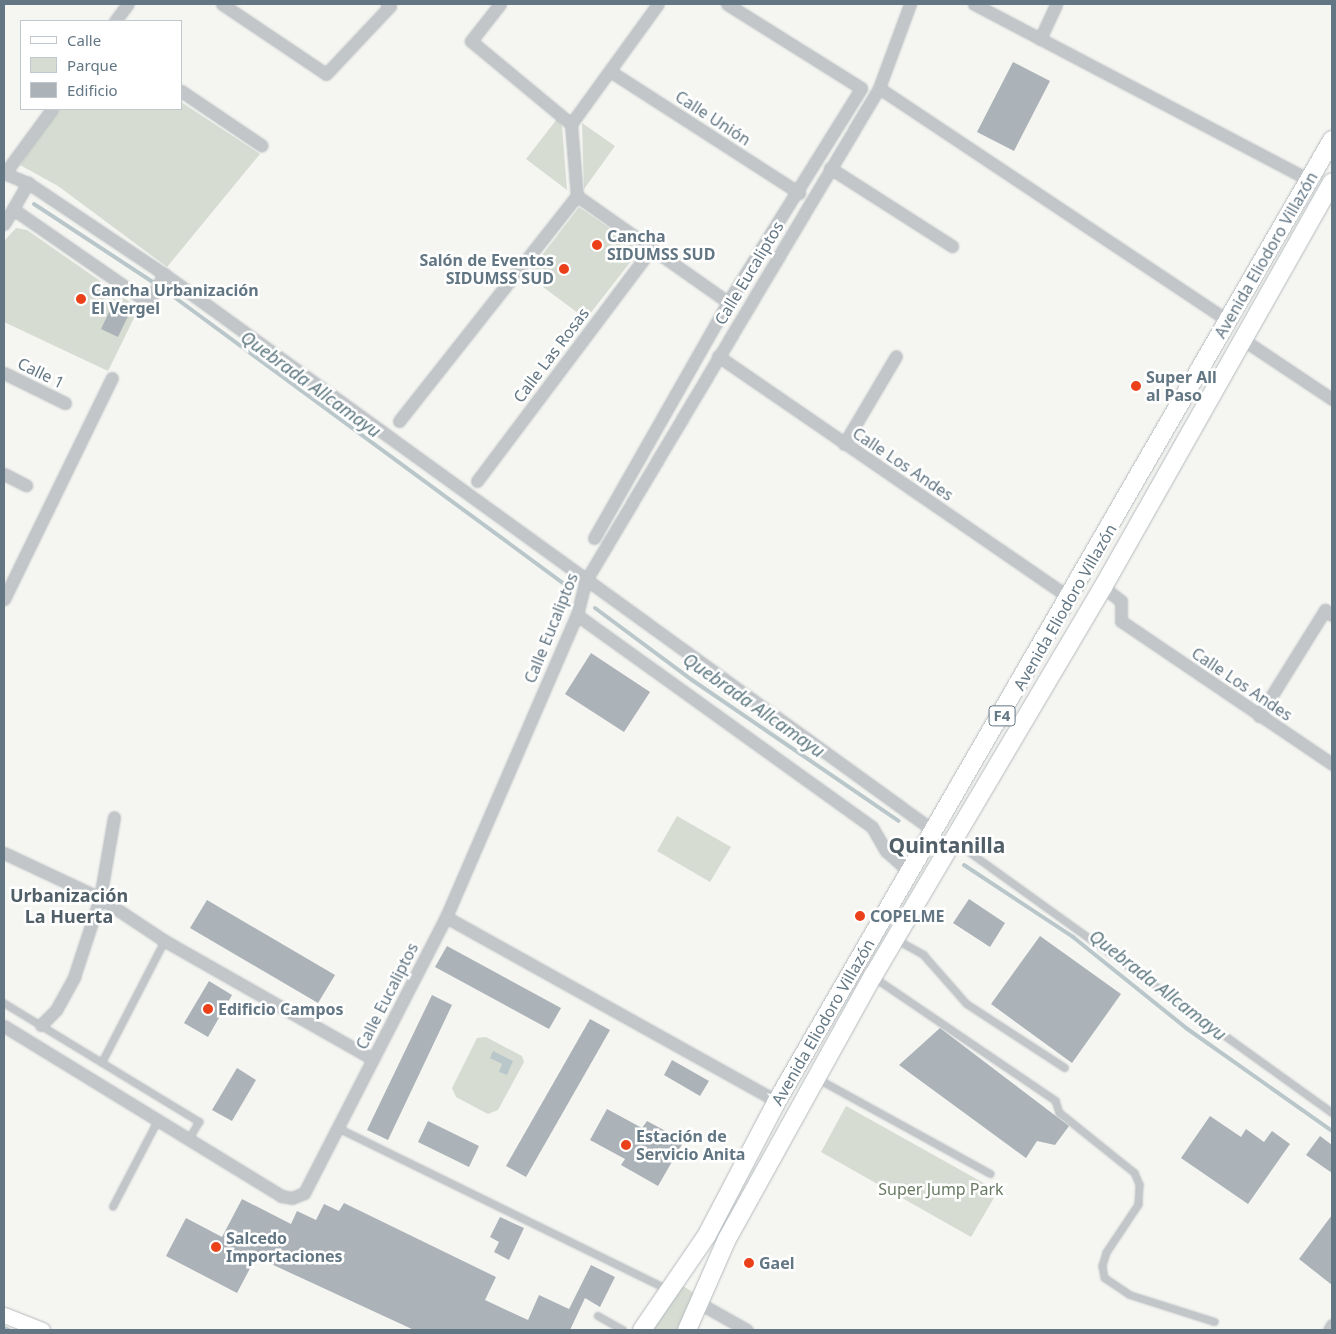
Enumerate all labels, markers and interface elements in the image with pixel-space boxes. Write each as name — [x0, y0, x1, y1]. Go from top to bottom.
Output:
legend — [20, 20, 182, 110]
text: Calle — [67, 30, 101, 50]
text: Parque — [67, 55, 117, 75]
text: Edificio — [67, 80, 118, 100]
street label: Calle Unión — [672, 87, 754, 149]
street label: Avenida Eliodoro Villazón — [1210, 168, 1322, 342]
street label: Calle Eucaliptos — [711, 218, 787, 328]
place label: Cancha SIDUMSS SUD — [607, 226, 715, 264]
marker: Cancha SIDUMSS SUD — [591, 239, 603, 251]
place label: Salón de Eventos SIDUMSS SUD — [419, 250, 554, 288]
marker: Salón de Eventos SIDUMSS SUD — [558, 263, 570, 275]
place label: Cancha Urbanización El Vergel — [91, 280, 259, 318]
marker: Cancha Urbanización El Vergel — [75, 293, 87, 305]
street label: Calle Las Rosas — [509, 304, 593, 406]
water label: Quebrada Allcamayu — [237, 326, 385, 442]
street label: Calle 1 — [14, 353, 68, 393]
place label: Super All al Paso — [1146, 367, 1217, 405]
marker: Super All al Paso — [1130, 380, 1142, 392]
street label: Calle Los Andes — [849, 423, 957, 505]
street label: Avenida Eliodoro Villazón — [1009, 520, 1121, 694]
street label: Calle Eucaliptos — [520, 570, 582, 686]
street label: Calle Los Andes — [1188, 643, 1296, 725]
water label: Quebrada Allcamayu — [679, 648, 829, 762]
road number: F4 — [988, 704, 1016, 728]
district label: Quintanilla — [889, 832, 1005, 858]
district label: Urbanización La Huerta — [10, 885, 128, 928]
place label: COPELME — [870, 906, 944, 926]
marker: COPELME — [854, 910, 866, 922]
water label: Quebrada Allcamayu — [1085, 925, 1231, 1045]
street label: Avenida Eliodoro Villazón — [767, 935, 879, 1109]
street label: Calle Eucaliptos — [352, 939, 422, 1053]
place label: Edificio Campos — [218, 999, 344, 1019]
marker: Edificio Campos — [202, 1003, 214, 1015]
place label: Estación de Servicio Anita — [636, 1126, 745, 1164]
marker: Estación de Servicio Anita — [620, 1139, 632, 1151]
park label: Super Jump Park — [878, 1179, 1004, 1199]
place label: Salcedo Importaciones — [226, 1228, 343, 1266]
marker: Salcedo Importaciones — [210, 1241, 222, 1253]
place label: Gael — [759, 1253, 794, 1273]
marker: Gael — [743, 1257, 755, 1269]

